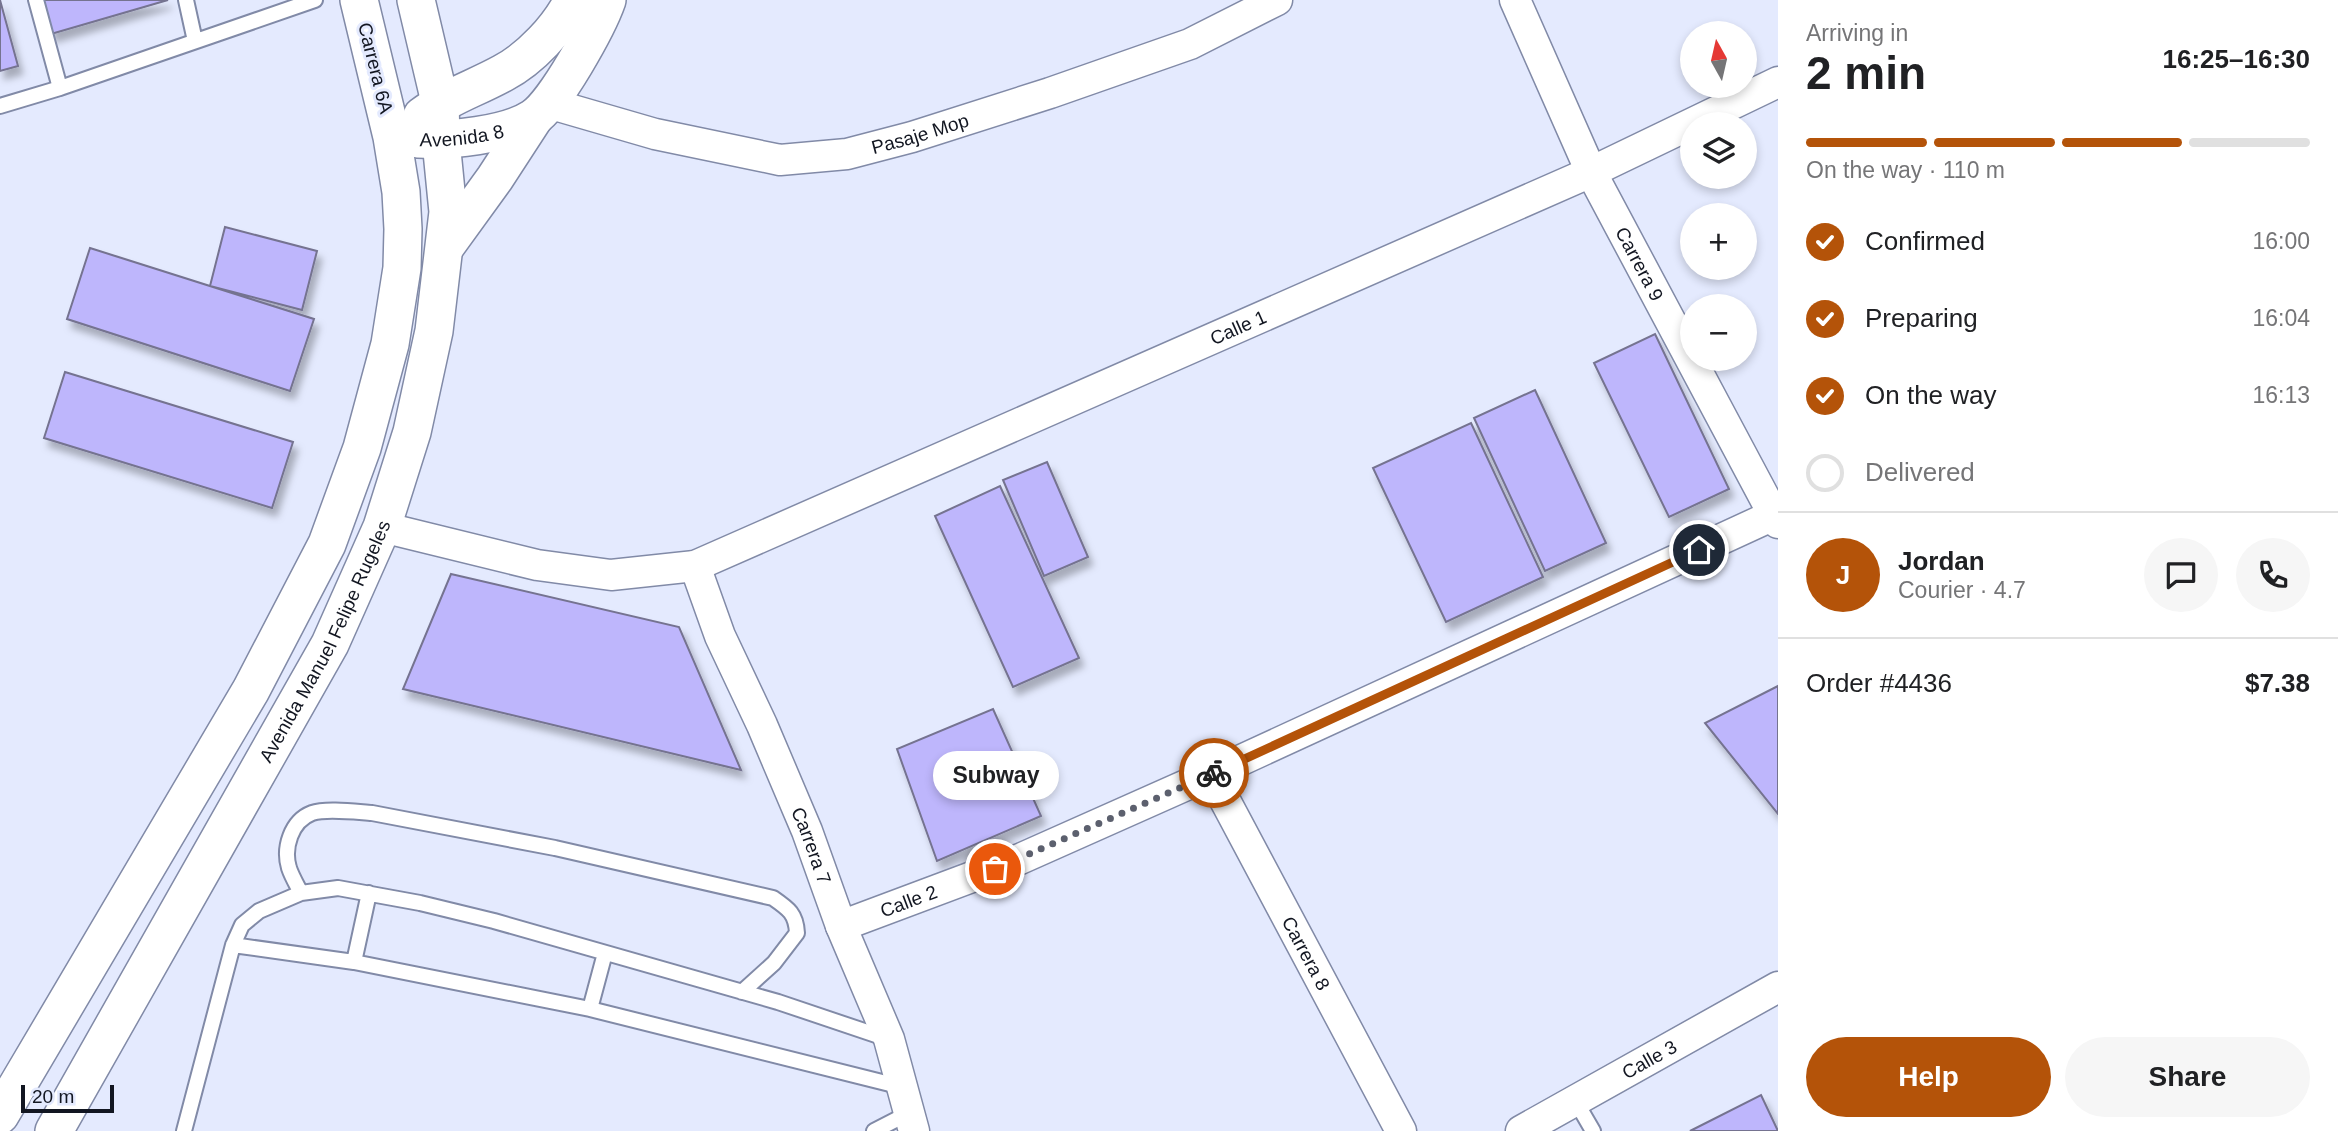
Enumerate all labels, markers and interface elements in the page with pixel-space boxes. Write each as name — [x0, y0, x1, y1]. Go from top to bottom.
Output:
street label: Carrera 6A — [354, 20, 397, 116]
text: Arriving in — [1806, 20, 1908, 46]
north arrow — [1680, 21, 1757, 98]
map controls — [1680, 21, 1757, 371]
text: 16:25–16:30 — [2163, 44, 2310, 74]
text: 2 min — [1806, 47, 1926, 99]
street label: Pasaje Mop — [869, 110, 971, 158]
button: layers — [1680, 112, 1757, 189]
street label: Avenida 8 — [419, 121, 506, 150]
text: On the way · 110 m — [1806, 157, 2005, 183]
button: + — [1680, 203, 1757, 280]
icon: check — [1806, 223, 1844, 261]
street label: Carrera 9 — [1611, 224, 1668, 304]
text: Confirmed — [1865, 226, 1985, 256]
text: 16:00 — [2252, 228, 2310, 254]
button: − — [1680, 294, 1757, 371]
icon: check — [1806, 300, 1844, 338]
text: Preparing — [1865, 303, 1978, 333]
text: 16:04 — [2252, 305, 2310, 331]
street label: Calle 1 — [1207, 306, 1270, 349]
icon: check — [1806, 377, 1844, 415]
text: On the way — [1865, 380, 1997, 410]
text: 16:13 — [2252, 382, 2310, 408]
text: Delivered — [1865, 457, 1975, 487]
street label: Avenida Manuel Felipe Rugeles — [255, 518, 394, 766]
pin — [1669, 520, 1729, 580]
icon: home — [1680, 531, 1718, 569]
button: chat — [2144, 538, 2218, 612]
button: phone — [2236, 538, 2310, 612]
text: Jordan — [1898, 546, 1985, 576]
text: J — [1836, 560, 1850, 590]
text: Courier · 4.7 — [1898, 577, 2026, 603]
text: Order #4436 — [1806, 668, 1952, 698]
text: $7.38 — [2245, 668, 2310, 698]
courier — [1179, 738, 1249, 808]
callout: Subway — [932, 750, 1058, 799]
icon: bike — [1195, 754, 1233, 792]
text: Subway — [953, 762, 1039, 788]
street label: Carrera 7 — [787, 804, 835, 887]
pin — [965, 839, 1025, 899]
icon: bag — [976, 850, 1014, 888]
street label: Calle 2 — [877, 881, 940, 921]
street label: Carrera 8 — [1278, 913, 1334, 994]
street label: Calle 3 — [1619, 1036, 1680, 1083]
button: Help — [1806, 1037, 2051, 1117]
button: Share — [2065, 1037, 2310, 1117]
scale bar — [21, 1082, 114, 1114]
text: 20 m — [32, 1086, 74, 1107]

